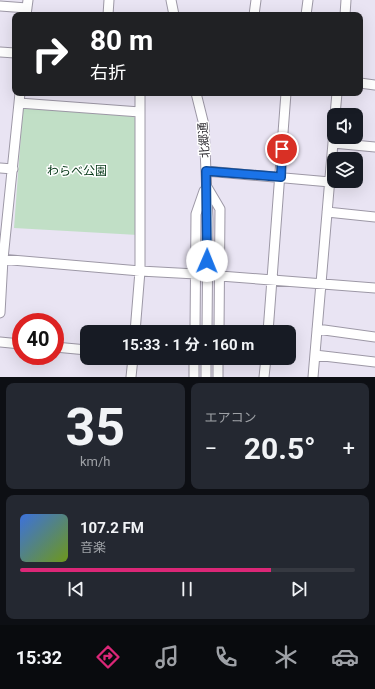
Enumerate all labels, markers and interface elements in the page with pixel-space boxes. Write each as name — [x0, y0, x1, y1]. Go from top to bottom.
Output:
text: 80 m — [90, 24, 153, 57]
icon: right — [24, 28, 76, 80]
text: 右折 — [90, 62, 126, 83]
map controls — [327, 108, 363, 188]
button: sound — [327, 108, 363, 144]
street label: 北郷通 — [196, 122, 212, 158]
pin — [265, 132, 299, 166]
icon: arrive — [271, 138, 293, 160]
button: layers — [327, 152, 363, 188]
park label: わらべ公園 — [47, 164, 107, 178]
position arrow — [186, 240, 228, 282]
speed limit sign: 40 — [12, 313, 64, 365]
text: 15:33 · 1 分 · 160 m — [122, 336, 254, 354]
text: 35 — [65, 397, 125, 458]
text: エアコン — [205, 410, 257, 425]
text: 20.5° — [244, 431, 316, 466]
text: − — [205, 436, 217, 461]
text: + — [343, 436, 355, 461]
text: km/h — [80, 454, 111, 469]
text: 107.2 FM — [80, 519, 144, 537]
text: 音楽 — [80, 540, 106, 555]
icon: previous — [65, 578, 87, 600]
icon: pause — [176, 578, 198, 600]
icon: next — [288, 578, 310, 600]
icon: directions — [94, 643, 122, 671]
icon: music — [153, 643, 181, 671]
icon: phone — [212, 643, 240, 671]
icon: climate — [272, 643, 300, 671]
icon: car — [331, 643, 359, 671]
text: 15:32 — [16, 647, 62, 668]

